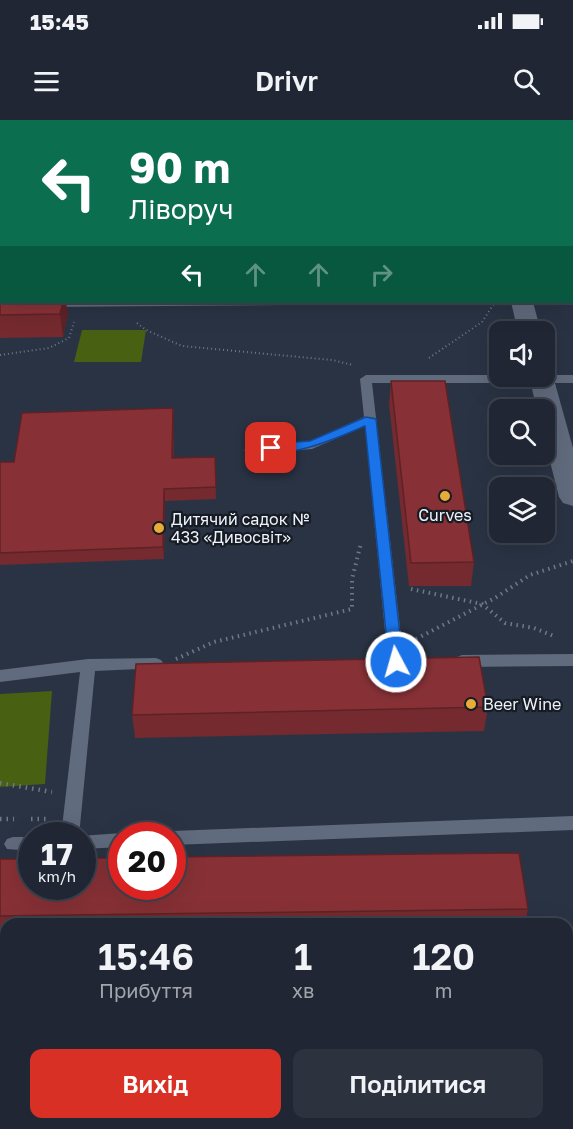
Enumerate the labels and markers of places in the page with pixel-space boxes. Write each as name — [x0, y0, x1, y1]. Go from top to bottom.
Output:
pin — [245, 422, 296, 473]
marker: Curves — [438, 489, 452, 503]
place label: Curves — [418, 505, 472, 525]
place label: Дитячий садок № 433 «Дивосвіт» — [171, 509, 309, 547]
marker: Дитячий садок № 433 «Дивосвіт» — [152, 521, 166, 535]
place label: Beer Wine — [483, 694, 561, 714]
marker: Beer Wine — [464, 697, 478, 711]

